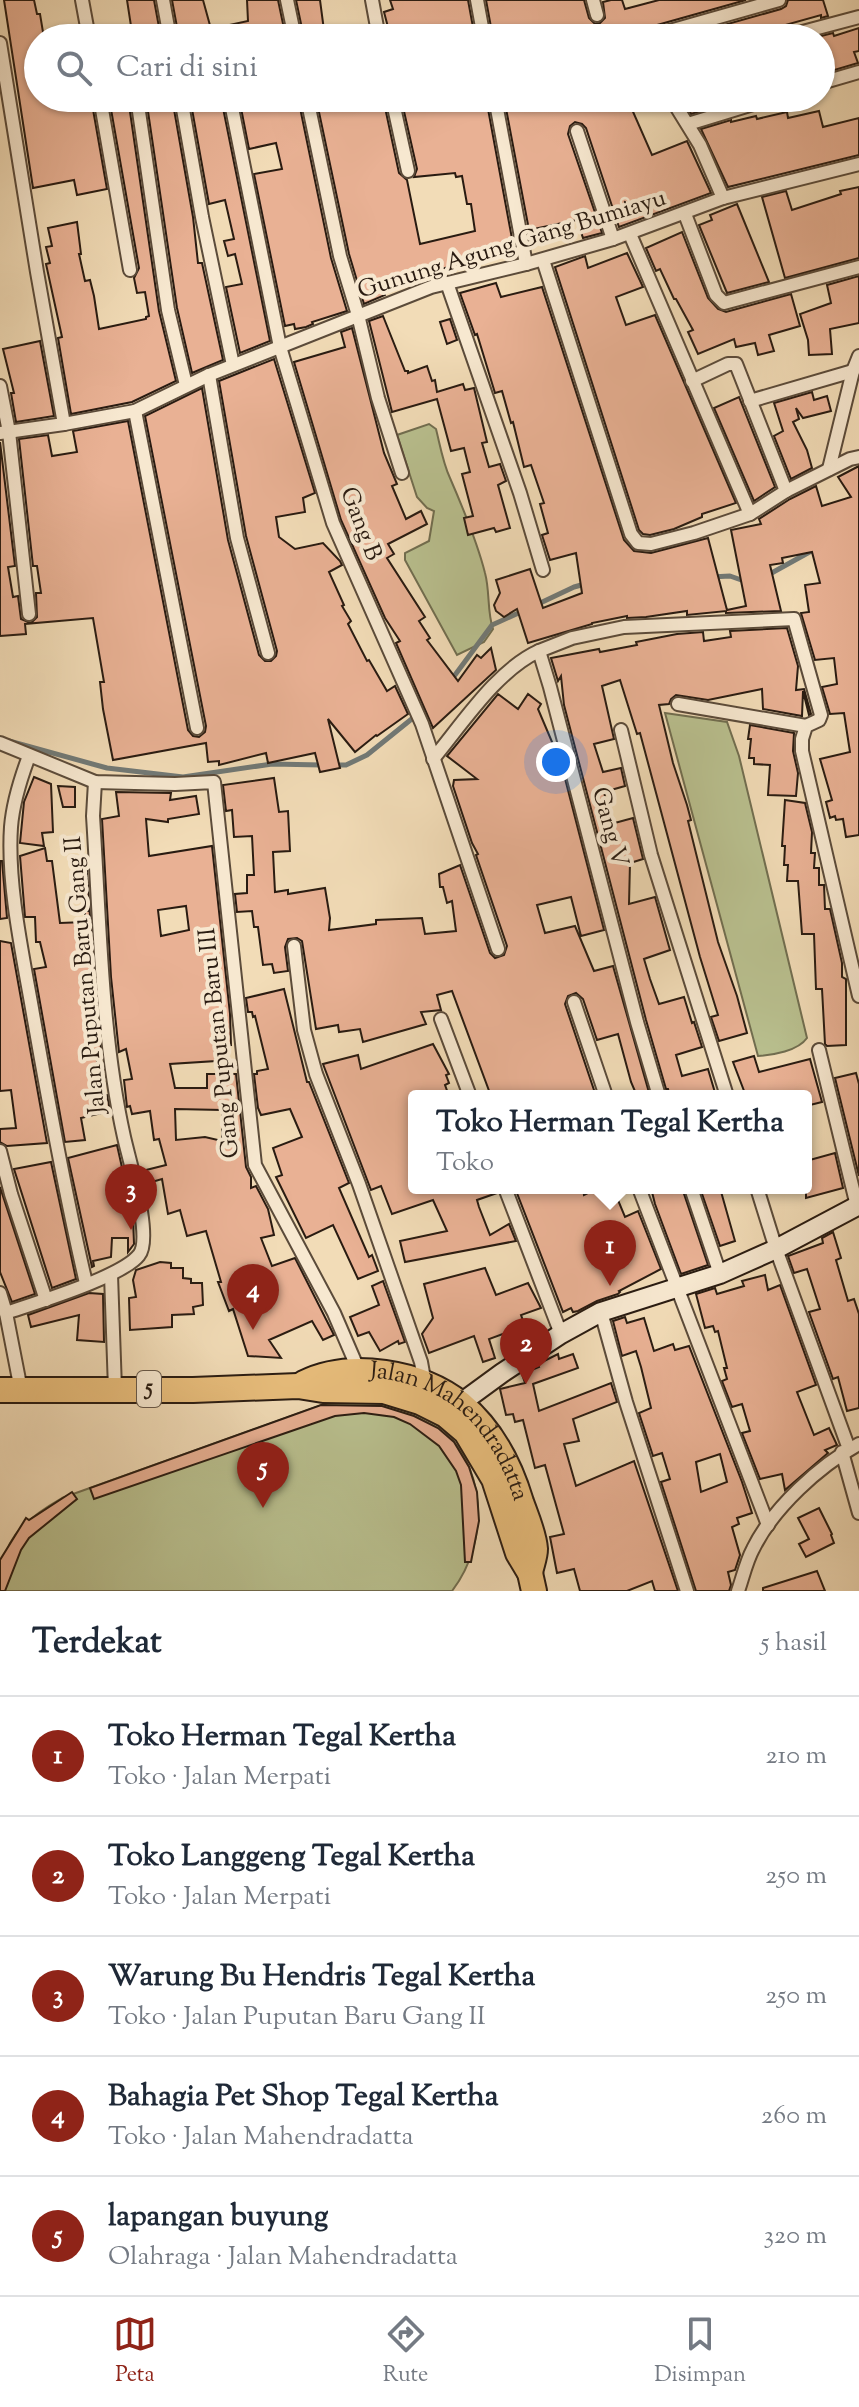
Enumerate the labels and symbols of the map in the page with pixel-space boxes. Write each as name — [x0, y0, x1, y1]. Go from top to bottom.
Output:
street label: Gunung Agung Gang Bumiayu — [354, 182, 671, 308]
street label: Gang B — [330, 482, 390, 566]
your location — [536, 742, 576, 782]
street label: Gang V — [582, 784, 636, 870]
street label: Jalan Puputan Baru Gang II — [57, 835, 115, 1117]
street label: Gang Puputan Baru III — [191, 926, 249, 1160]
pin: 3 — [105, 1164, 157, 1230]
pin: 1 — [584, 1220, 636, 1286]
pin: 4 — [227, 1264, 279, 1330]
pin: 2 — [500, 1318, 552, 1384]
street label: Jalan Mahendradatta — [367, 1354, 537, 1505]
road number: 5 — [137, 1371, 161, 1407]
pin: 5 — [237, 1442, 289, 1508]

